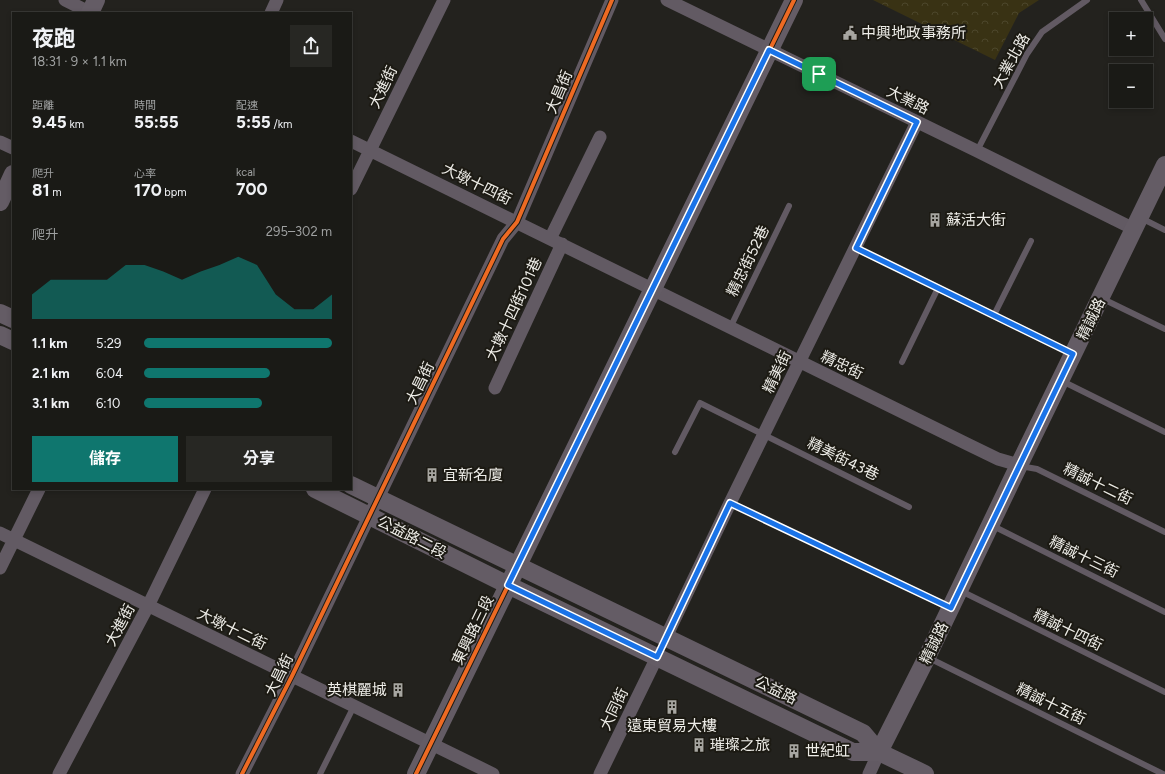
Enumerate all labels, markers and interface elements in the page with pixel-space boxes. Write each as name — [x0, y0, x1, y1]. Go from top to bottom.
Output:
map controls — [1109, 12, 1153, 108]
button: + — [1109, 12, 1153, 56]
place label: 中興地政事務所 — [861, 24, 966, 42]
text: 夜跑 — [32, 25, 76, 52]
button: share — [290, 25, 332, 67]
public building icon: 中興地政事務所 — [842, 25, 858, 41]
street label: 大業北路 — [989, 30, 1033, 92]
text: 18:31 · 9 × 1.1 km — [32, 54, 127, 69]
pin — [802, 57, 836, 91]
street label: 大進街 — [365, 63, 401, 111]
icon: arrive — [808, 63, 830, 85]
button: − — [1109, 64, 1153, 108]
street label: 大昌街 — [542, 68, 576, 116]
street label: 大業路 — [884, 82, 932, 118]
text: 距離 — [32, 99, 54, 112]
text: 時間 — [134, 99, 156, 112]
text: 配速 — [236, 99, 258, 112]
text: 9.45 — [32, 112, 67, 132]
text: 55:55 — [134, 112, 179, 132]
text: 5:55 — [236, 112, 271, 132]
text: km — [67, 118, 84, 131]
text: /km — [271, 118, 292, 131]
street label: 大墩十四街 — [439, 159, 515, 209]
text: kcal — [236, 166, 255, 179]
text: 爬升 — [32, 167, 54, 180]
text: 心率 — [134, 167, 156, 180]
text: 700 — [236, 179, 267, 199]
text: 81 — [32, 180, 50, 200]
text: 170 — [134, 180, 162, 200]
text: m — [50, 186, 62, 199]
text: bpm — [162, 186, 187, 199]
place label: 蘇活大街 — [946, 211, 1006, 229]
building icon: 蘇活大街 — [927, 212, 943, 228]
street label: 精忠街52巷 — [723, 222, 773, 300]
text: 295–302 m — [266, 224, 332, 239]
text: 爬升 — [32, 227, 58, 242]
street label: 大墩十四街101巷 — [482, 254, 546, 364]
street label: 精誠路 — [1073, 295, 1109, 343]
text: 1.1 km — [32, 336, 68, 351]
text: 5:29 — [96, 336, 121, 351]
street label: 精忠街 — [818, 347, 866, 383]
street label: 精美街 — [759, 348, 795, 396]
street label: 大昌街 — [402, 359, 438, 407]
text: 2.1 km — [32, 366, 70, 381]
text: 6:04 — [96, 366, 123, 381]
text: 3.1 km — [32, 396, 69, 411]
text: 6:10 — [96, 396, 120, 411]
street label: 精美街43巷 — [804, 434, 882, 484]
button: 儲存 — [32, 436, 178, 482]
button: 分享 — [186, 436, 332, 482]
street label: 精誠十二街 — [1060, 459, 1136, 509]
place label: 宜新名廈 — [443, 466, 503, 484]
building icon: 宜新名廈 — [424, 467, 440, 483]
street label: 公益路二段 — [374, 512, 450, 562]
street label: 精誠十三街 — [1046, 532, 1122, 582]
street label: 東興路三段 — [448, 592, 498, 668]
street label: 大進街 — [101, 601, 139, 649]
street label: 大墩十二街 — [194, 604, 270, 654]
street label: 精誠十四街 — [1030, 605, 1106, 655]
street label: 精誠路 — [916, 619, 952, 667]
street label: 大昌街 — [261, 651, 297, 699]
street label: 公益路 — [752, 672, 800, 708]
street label: 精誠十五街 — [1013, 679, 1089, 729]
place label: 英棋麗城 — [327, 681, 387, 699]
building icon: 英棋麗城 — [390, 682, 406, 698]
street label: 大同街 — [596, 685, 632, 733]
building icon: 遠東貿易大樓 — [664, 699, 680, 715]
place label: 遠東貿易大樓 — [627, 717, 717, 735]
place label: 璀璨之旅 — [710, 736, 770, 754]
building icon: 璀璨之旅 — [691, 737, 707, 753]
place label: 世紀虹 — [805, 742, 850, 760]
building icon: 世紀虹 — [786, 743, 802, 759]

